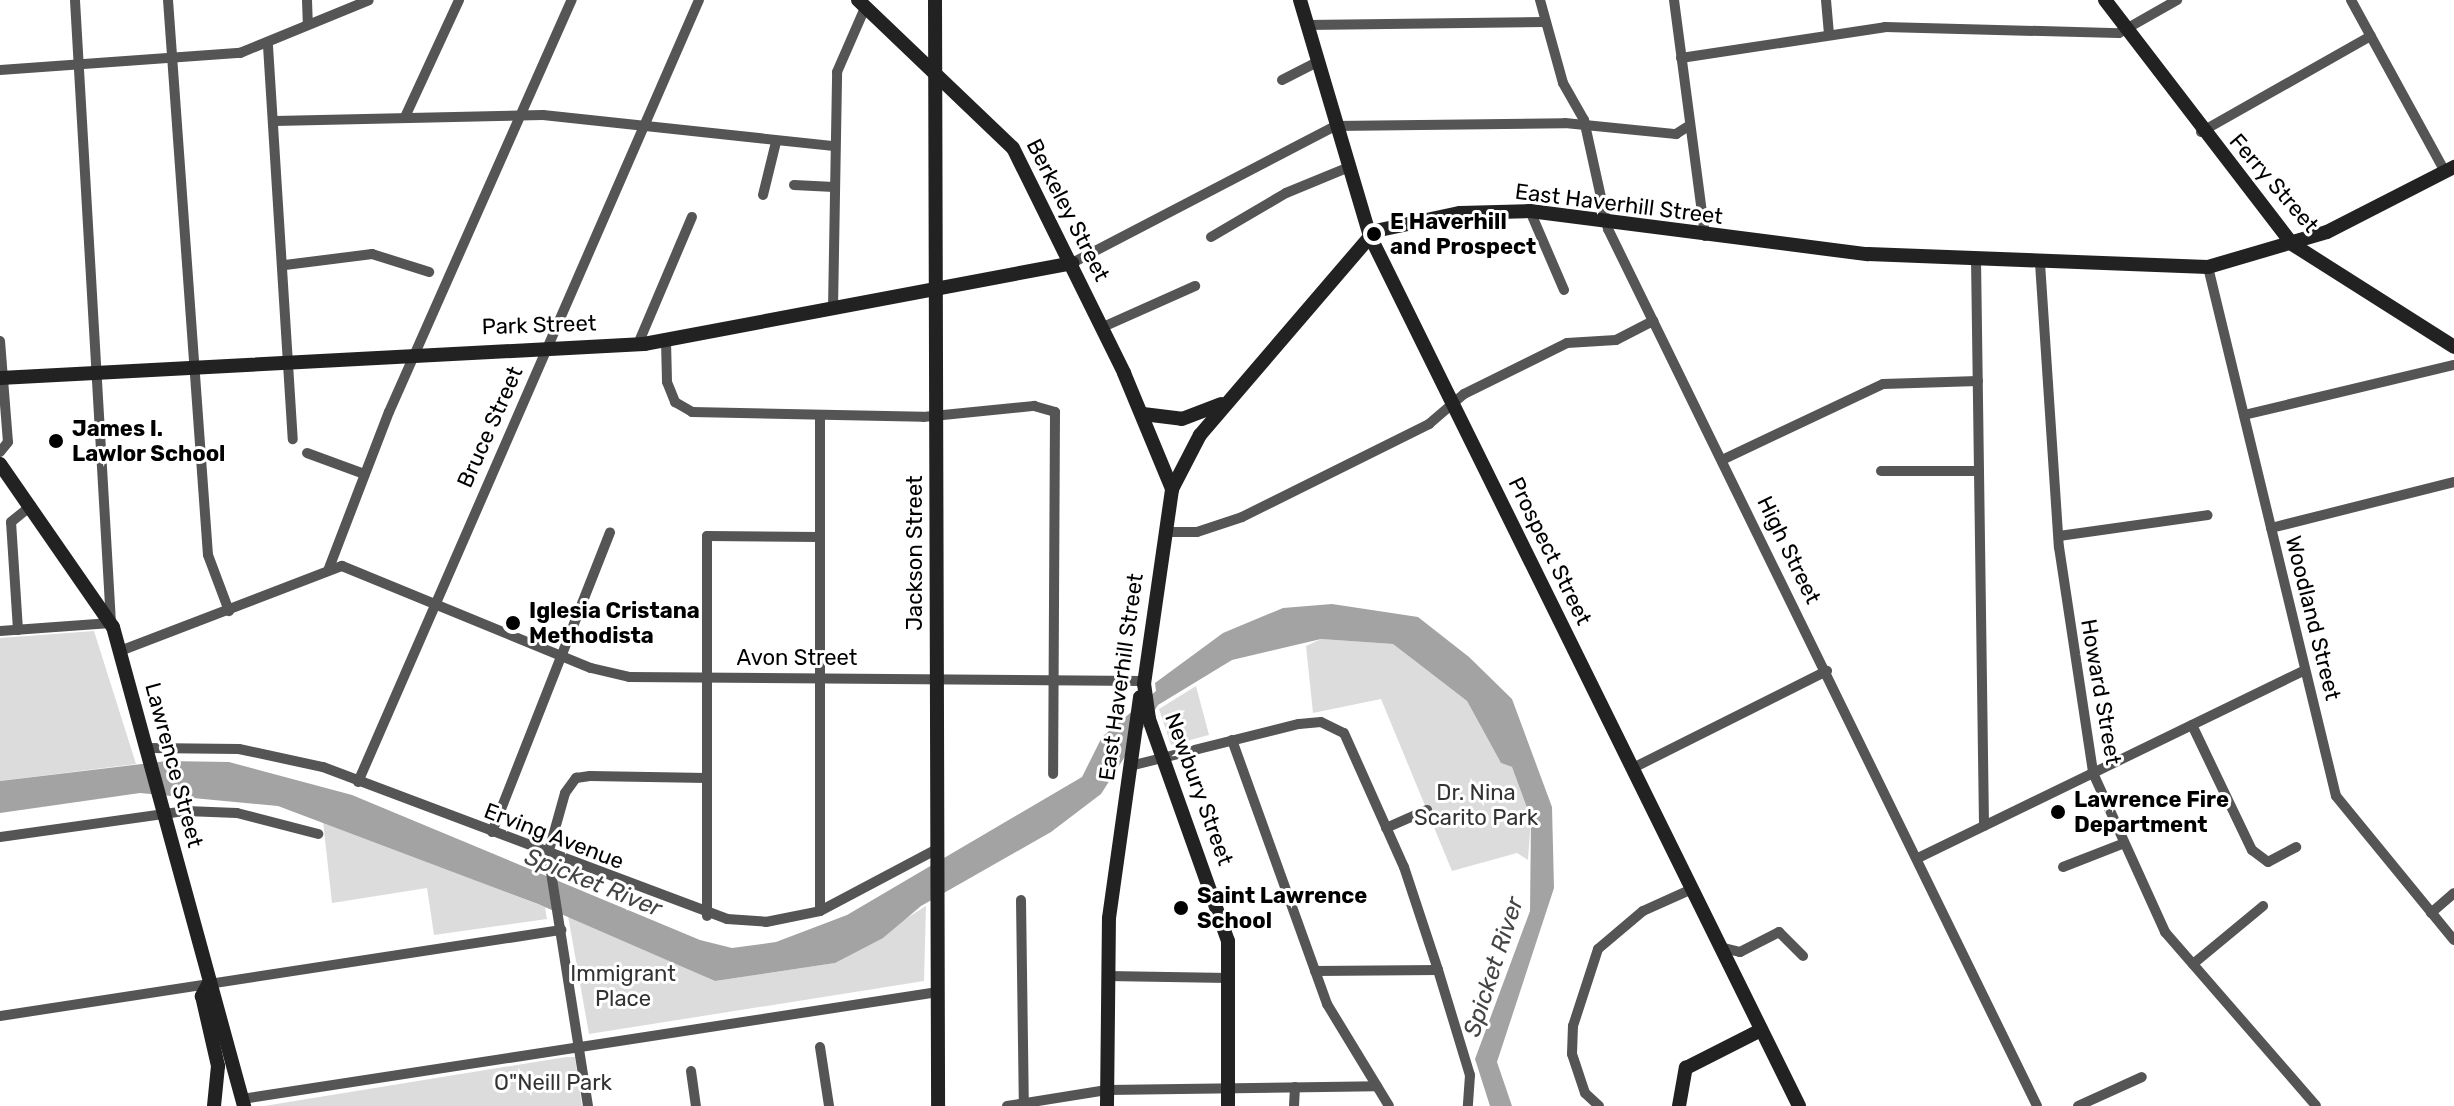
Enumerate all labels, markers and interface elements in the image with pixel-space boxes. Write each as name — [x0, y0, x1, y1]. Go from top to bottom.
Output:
street label: Ferry Street — [2224, 128, 2324, 238]
street label: Berkeley Street — [1021, 134, 1115, 286]
street label: East Haverhill Street — [1514, 178, 1724, 230]
place label: E Haverhill and Prospect — [1390, 208, 1536, 260]
marker: E Haverhill and Prospect — [1365, 225, 1383, 243]
street label: Park Street — [481, 310, 597, 340]
street label: Bruce Street — [452, 362, 528, 492]
place label: James I. Lawlor School — [72, 415, 226, 466]
marker: James I. Lawlor School — [47, 432, 65, 450]
street label: Prospect Street — [1503, 473, 1597, 629]
street label: Jackson Street — [902, 475, 928, 631]
street label: High Street — [1752, 492, 1826, 608]
street label: Woodland Street — [2280, 533, 2346, 703]
street label: East Haverhill Street — [1093, 572, 1149, 782]
place label: Iglesia Cristana Methodista — [529, 597, 700, 648]
marker: Iglesia Cristana Methodista — [504, 614, 522, 632]
street label: Howard Street — [2075, 617, 2127, 767]
street label: Avon Street — [737, 645, 857, 671]
street label: Lawrence Street — [139, 680, 209, 850]
street label: Newbury Street — [1159, 709, 1239, 869]
park label: Dr. Nina Scarito Park — [1414, 779, 1538, 830]
place label: Lawrence Fire Department — [2074, 786, 2229, 838]
street label: Erving Avenue — [480, 797, 628, 875]
marker: Lawrence Fire Department — [2049, 803, 2067, 821]
water label: Spicket River — [520, 842, 666, 924]
place label: Saint Lawrence School — [1197, 882, 1367, 934]
water label: Spicket River — [1458, 893, 1530, 1041]
marker: Saint Lawrence School — [1172, 899, 1190, 917]
park label: Immigrant Place — [570, 960, 676, 1012]
park label: O"Neill Park — [494, 1070, 612, 1096]

